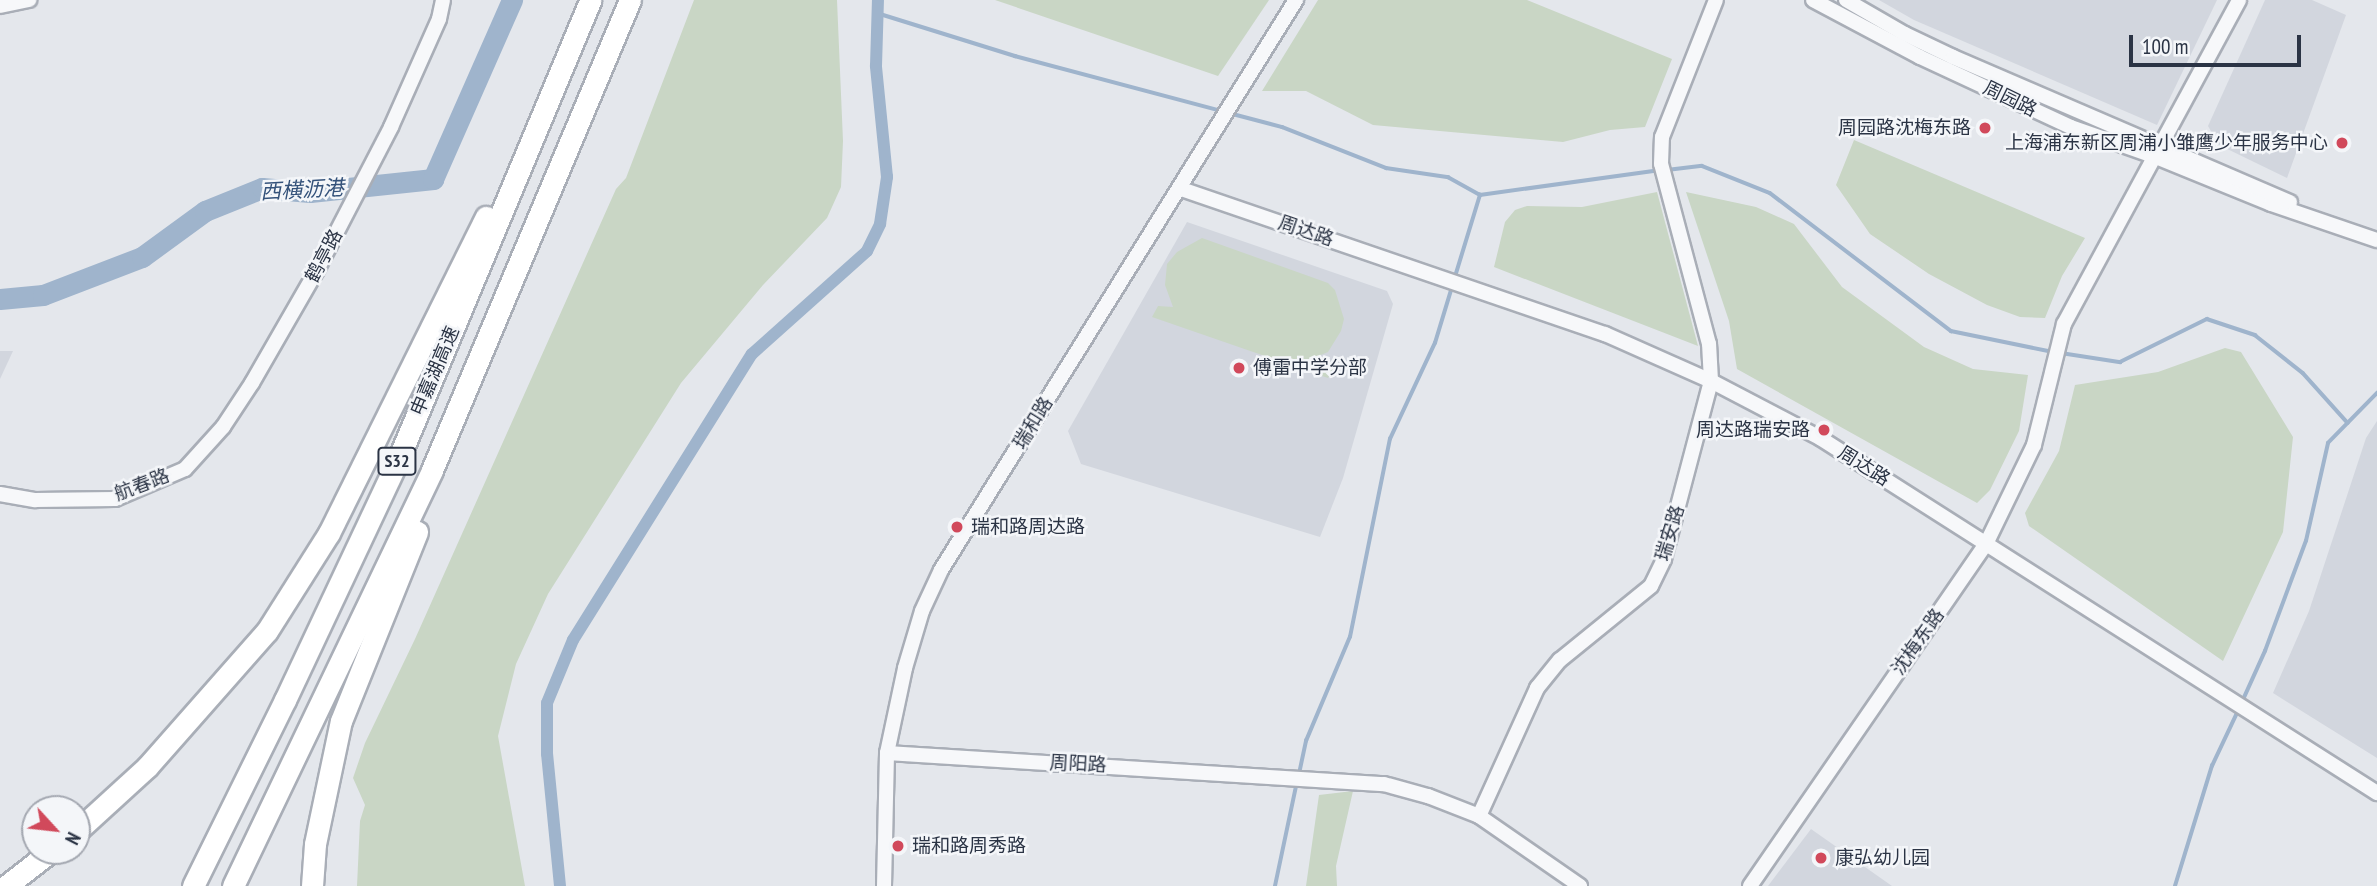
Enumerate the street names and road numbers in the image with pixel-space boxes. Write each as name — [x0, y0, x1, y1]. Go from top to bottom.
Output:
street label: 周园路 — [1979, 76, 2041, 122]
street label: 周达路 — [1275, 211, 1337, 251]
street label: 鹤亭路 — [301, 225, 347, 287]
street label: 申嘉湖高速 — [406, 323, 464, 419]
street label: 瑞和路 — [1008, 393, 1058, 453]
street label: 周达路 — [1834, 441, 1894, 491]
road number: S32 — [376, 447, 418, 476]
street label: 航春路 — [111, 464, 173, 506]
street label: 瑞安路 — [1651, 502, 1689, 564]
street label: 沈梅东路 — [1887, 604, 1949, 680]
street label: 周阳路 — [1049, 751, 1107, 777]

